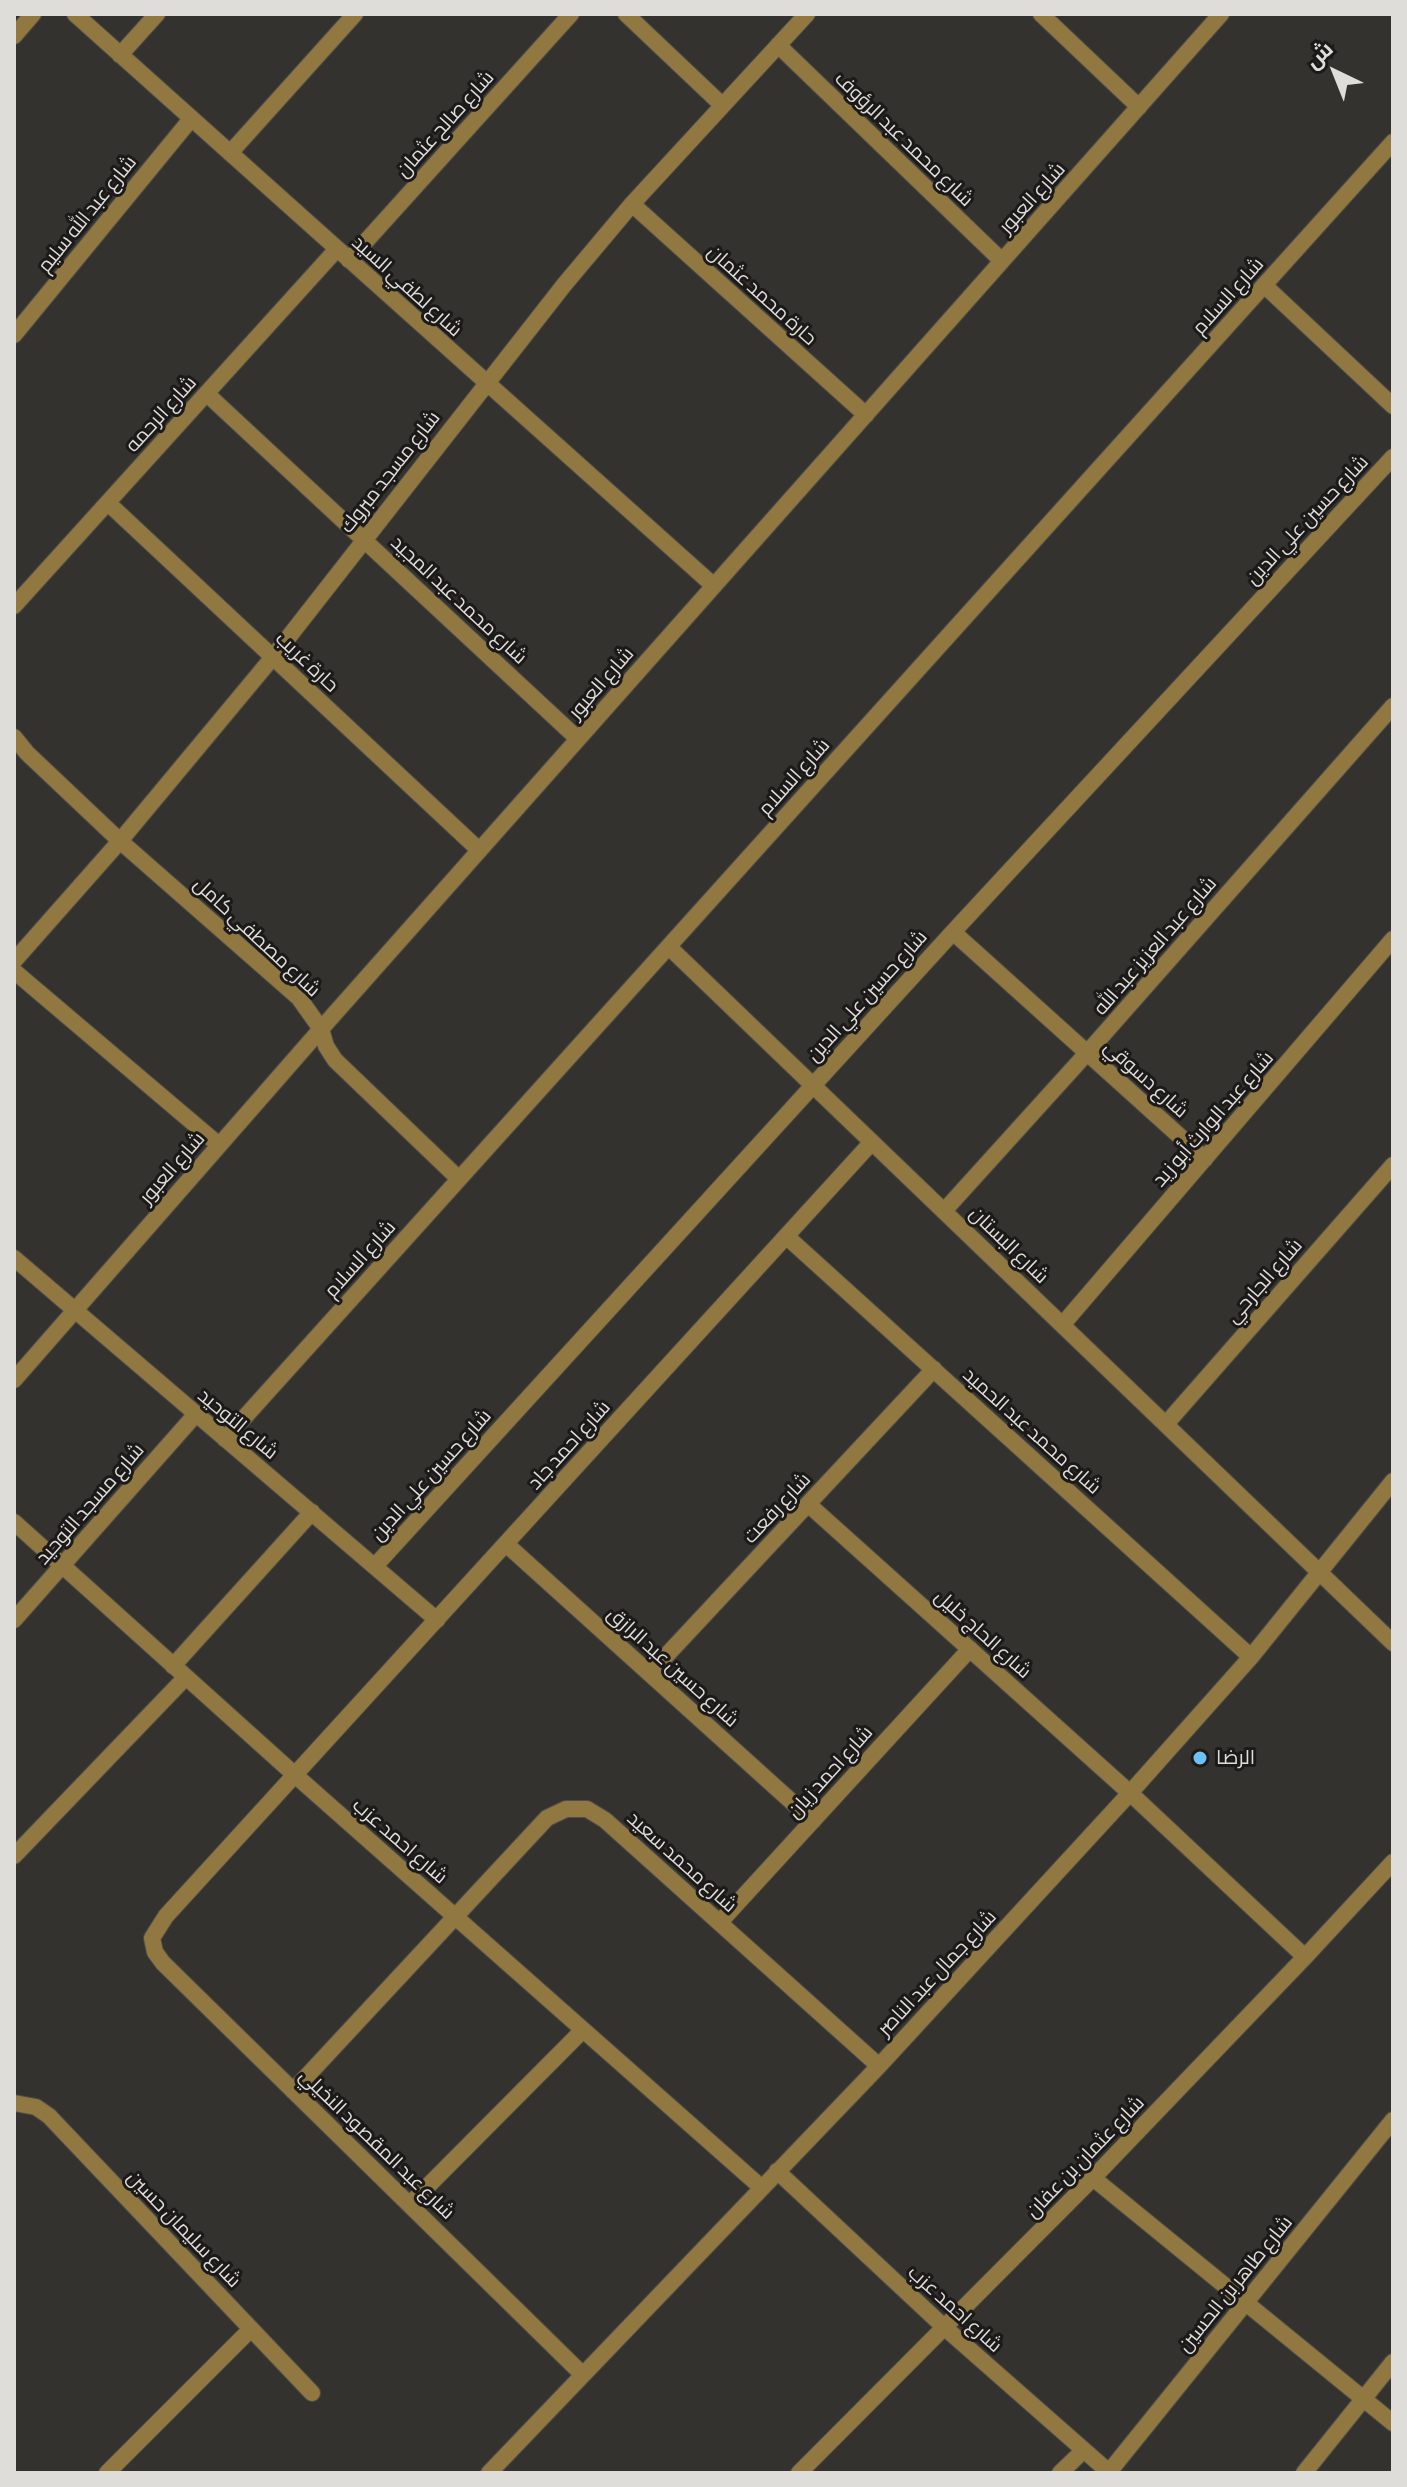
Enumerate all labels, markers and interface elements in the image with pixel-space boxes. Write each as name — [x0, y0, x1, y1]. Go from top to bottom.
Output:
north arrow — [1295, 32, 1375, 112]
text: ش — [1299, 35, 1338, 74]
street label: شارع صالح عثمان — [391, 66, 499, 182]
street label: شارع محمد عبد الرؤوف — [830, 67, 978, 211]
street label: شارع عبد الله سليم — [32, 151, 142, 277]
street label: شارع العبور — [994, 157, 1070, 239]
street label: شارع لطفي السيد — [347, 230, 467, 342]
street label: حارة محمد عثمان — [702, 240, 822, 350]
street label: شارع السلام — [1187, 252, 1269, 340]
street label: شارع الرحمه — [120, 371, 202, 457]
street label: شارع مسجد مبروك — [335, 406, 445, 538]
street label: شارع حسين علي الدين — [1241, 450, 1373, 590]
street label: شارع محمد عبد المجيد — [386, 531, 532, 669]
street label: حارة غريب — [270, 627, 344, 697]
street label: شارع العبور — [563, 642, 639, 724]
street label: شارع السلام — [753, 733, 835, 821]
street label: شارع مصطفي كامل — [189, 872, 325, 1002]
street label: شارع عبد العزيز عبد الله — [1088, 872, 1222, 1020]
street label: شارع حسين علي الدين — [802, 925, 932, 1067]
street label: شارع دسوقي — [1099, 1035, 1193, 1123]
street label: شارع عبد الوارث أبو زيد — [1147, 1046, 1279, 1192]
street label: شارع العبور — [134, 1127, 210, 1209]
street label: شارع البستان — [965, 1201, 1053, 1289]
street label: شارع السلام — [319, 1215, 401, 1303]
street label: شارع الجارحي — [1221, 1234, 1307, 1328]
street label: شارع محمد عبد الحميد — [958, 1363, 1106, 1499]
street label: شارع التوحيد — [193, 1383, 283, 1465]
street label: شارع احمد جاد — [523, 1396, 615, 1494]
street label: شارع حسين علي الدين — [366, 1404, 496, 1546]
street label: شارع مسجد التوحيد — [31, 1438, 149, 1570]
street label: شارع رفعت — [738, 1468, 816, 1548]
street label: شارع الحاج خليل — [930, 1584, 1036, 1684]
street label: شارع حسين عبد الرازق — [602, 1602, 744, 1732]
street label: شارع احمد زيان — [782, 1721, 878, 1823]
place label: الرضا — [1216, 1746, 1255, 1770]
marker: الرضا — [1191, 1749, 1209, 1767]
street label: شارع احمد عزب — [347, 1793, 453, 1889]
street label: شارع محمد سعيد — [622, 1807, 742, 1917]
street label: شارع جمال عبد الناصر — [872, 1905, 1002, 2041]
street label: شارع عبد المقصود النخيلي — [294, 2064, 460, 2224]
street label: شارع عثمان بن عفان — [1021, 2091, 1149, 2223]
street label: شارع سليمان حسين — [122, 2165, 246, 2293]
street label: شارع طاهر بن الحسين — [1173, 2211, 1297, 2357]
street label: شارع احمد عزب — [903, 2260, 1007, 2358]

